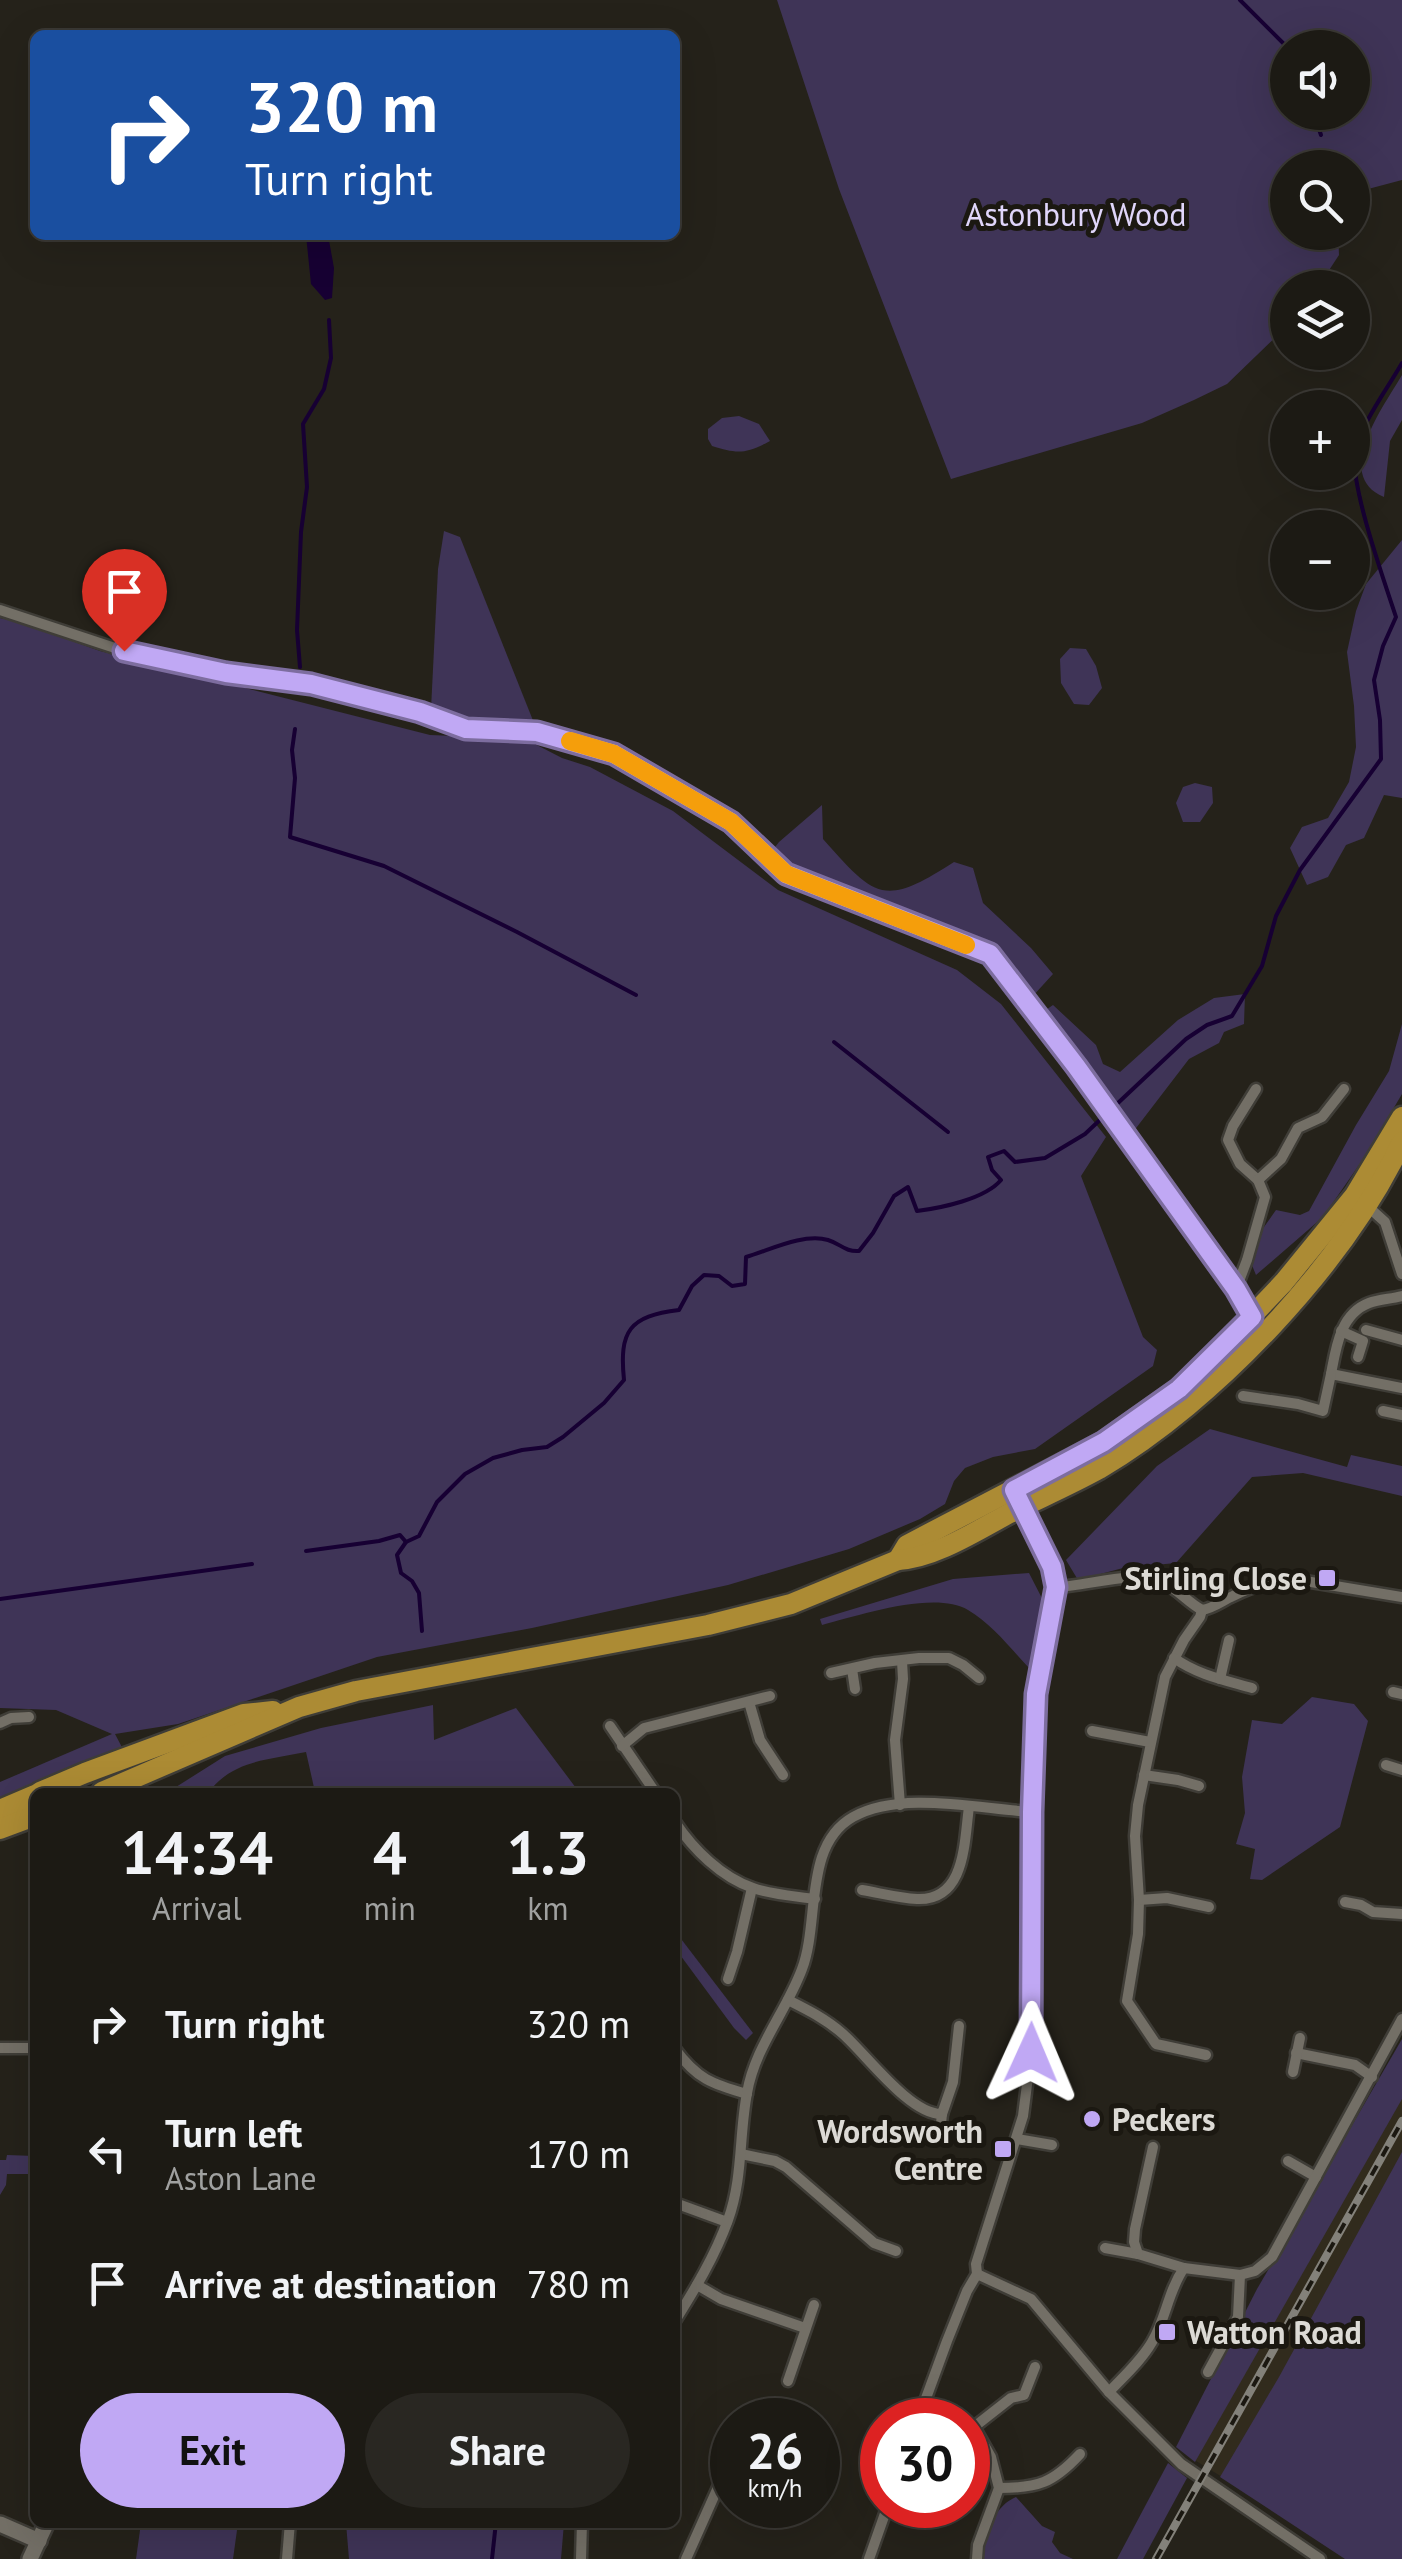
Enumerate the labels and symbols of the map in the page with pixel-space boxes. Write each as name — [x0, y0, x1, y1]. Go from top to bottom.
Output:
park label: Astonbury Wood — [965, 193, 1187, 235]
pin — [82, 549, 167, 652]
place label: Stirling Close — [1125, 1557, 1307, 1599]
marker: Stirling Close — [1316, 1567, 1338, 1589]
position arrow — [979, 2001, 1083, 2105]
place label: Peckers — [1112, 2098, 1215, 2140]
marker: Peckers — [1081, 2108, 1103, 2130]
place label: Wordsworth Centre — [817, 2110, 983, 2189]
marker: Wordsworth Centre — [992, 2138, 1014, 2160]
place label: Watton Road — [1187, 2311, 1362, 2353]
marker: Watton Road — [1156, 2321, 1178, 2343]
speed limit sign: 30 — [860, 2398, 990, 2528]

